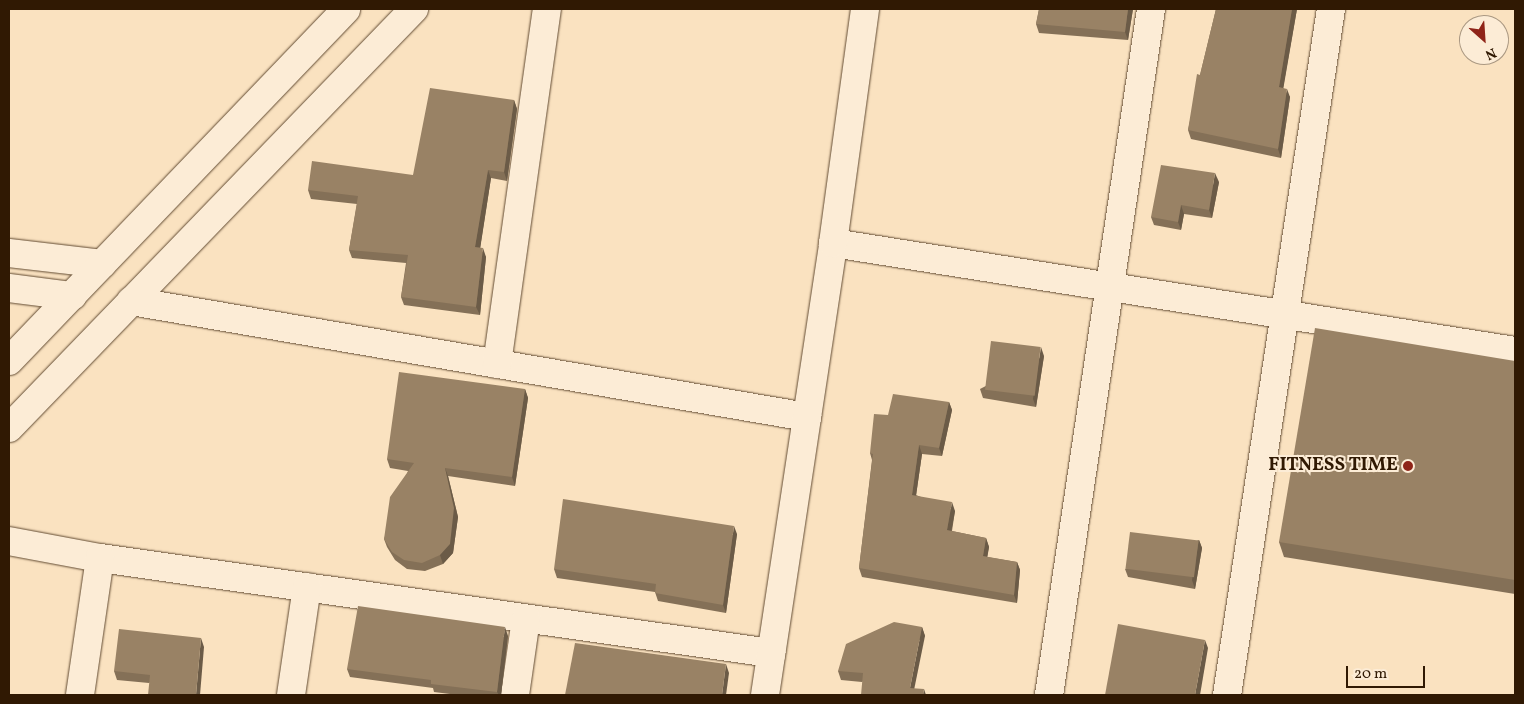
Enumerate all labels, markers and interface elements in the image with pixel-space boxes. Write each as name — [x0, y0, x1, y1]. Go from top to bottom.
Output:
north arrow — [1459, 15, 1509, 65]
text: N — [1482, 42, 1499, 64]
place label: FITNESS TIME — [1268, 455, 1398, 477]
marker: FITNESS TIME — [1402, 460, 1414, 472]
scale bar — [1349, 656, 1428, 688]
text: 20 m — [1354, 664, 1387, 685]

